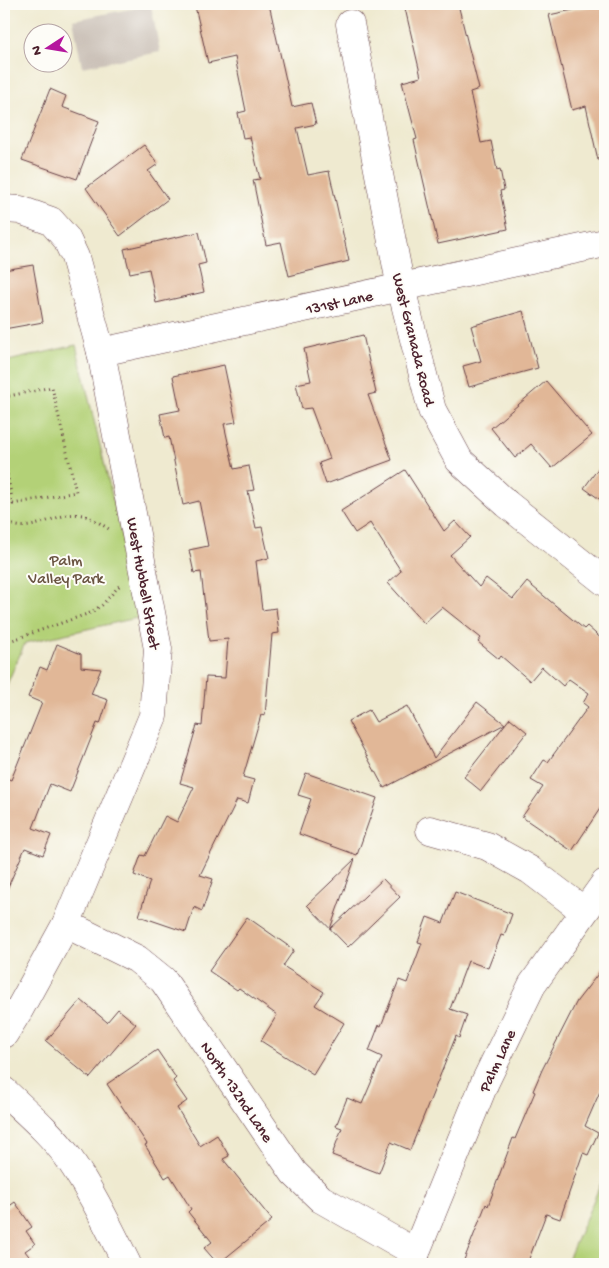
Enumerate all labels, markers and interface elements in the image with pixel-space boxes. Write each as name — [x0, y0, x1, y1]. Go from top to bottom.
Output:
north arrow — [22, 22, 72, 72]
text: N — [28, 44, 47, 56]
street label: West Granada Road — [386, 271, 438, 410]
street label: 131st Lane — [303, 288, 376, 321]
street label: West Hubbell Street — [121, 516, 163, 652]
park label: Palm Valley Park — [27, 553, 105, 590]
street label: Palm Lane — [476, 1026, 522, 1097]
street label: North 132nd Lane — [194, 1039, 276, 1148]

